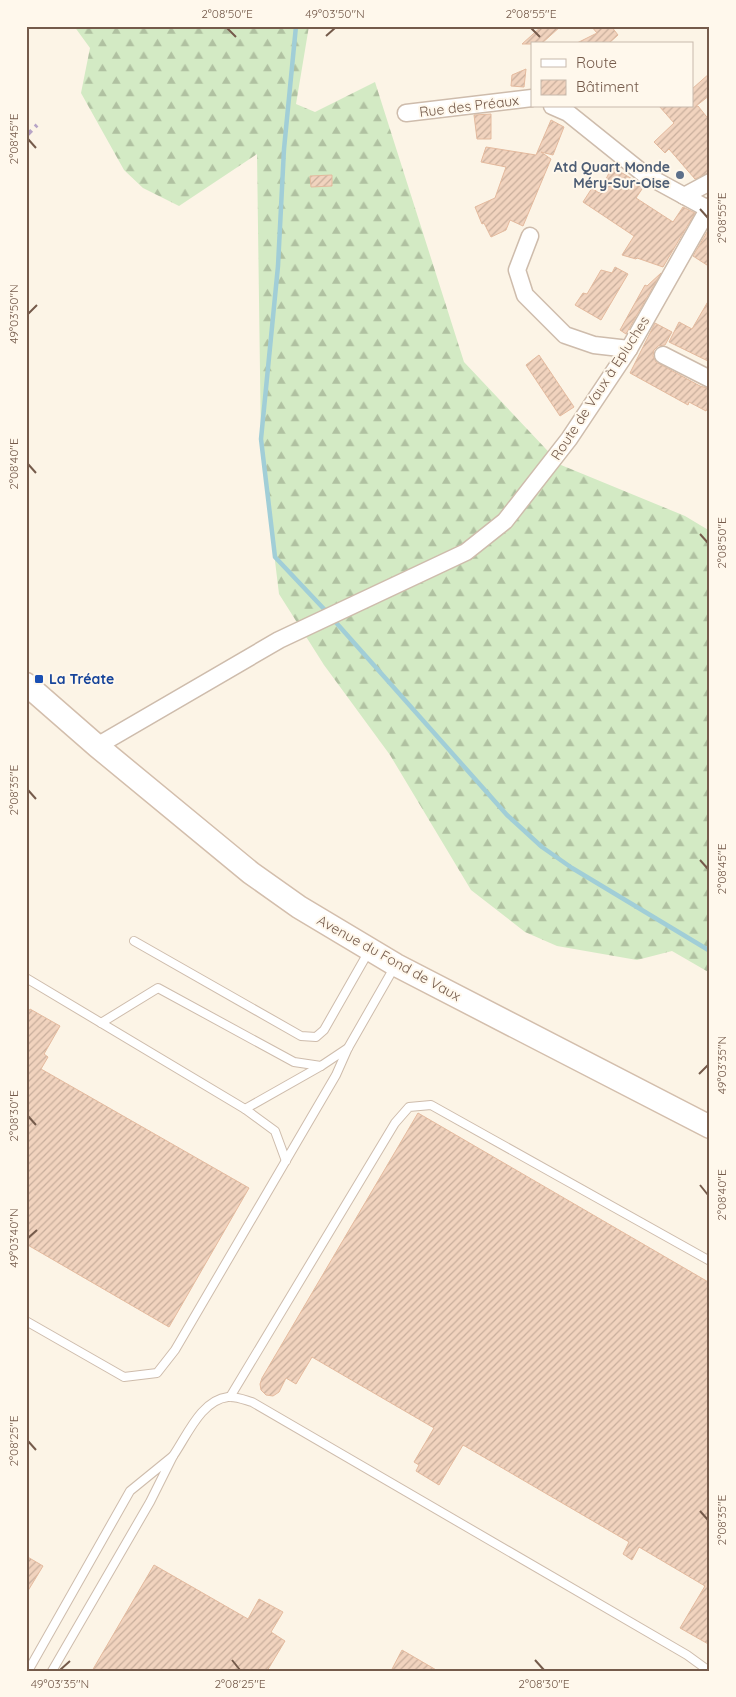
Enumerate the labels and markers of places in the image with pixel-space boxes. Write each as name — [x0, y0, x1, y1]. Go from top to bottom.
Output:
place label: Atd Quart Monde Méry-Sur-Oise — [554, 158, 670, 192]
marker: Atd Quart Monde Méry-Sur-Oise — [674, 169, 686, 181]
place label: La Tréate — [49, 670, 114, 688]
marker: La Tréate — [33, 673, 45, 685]

